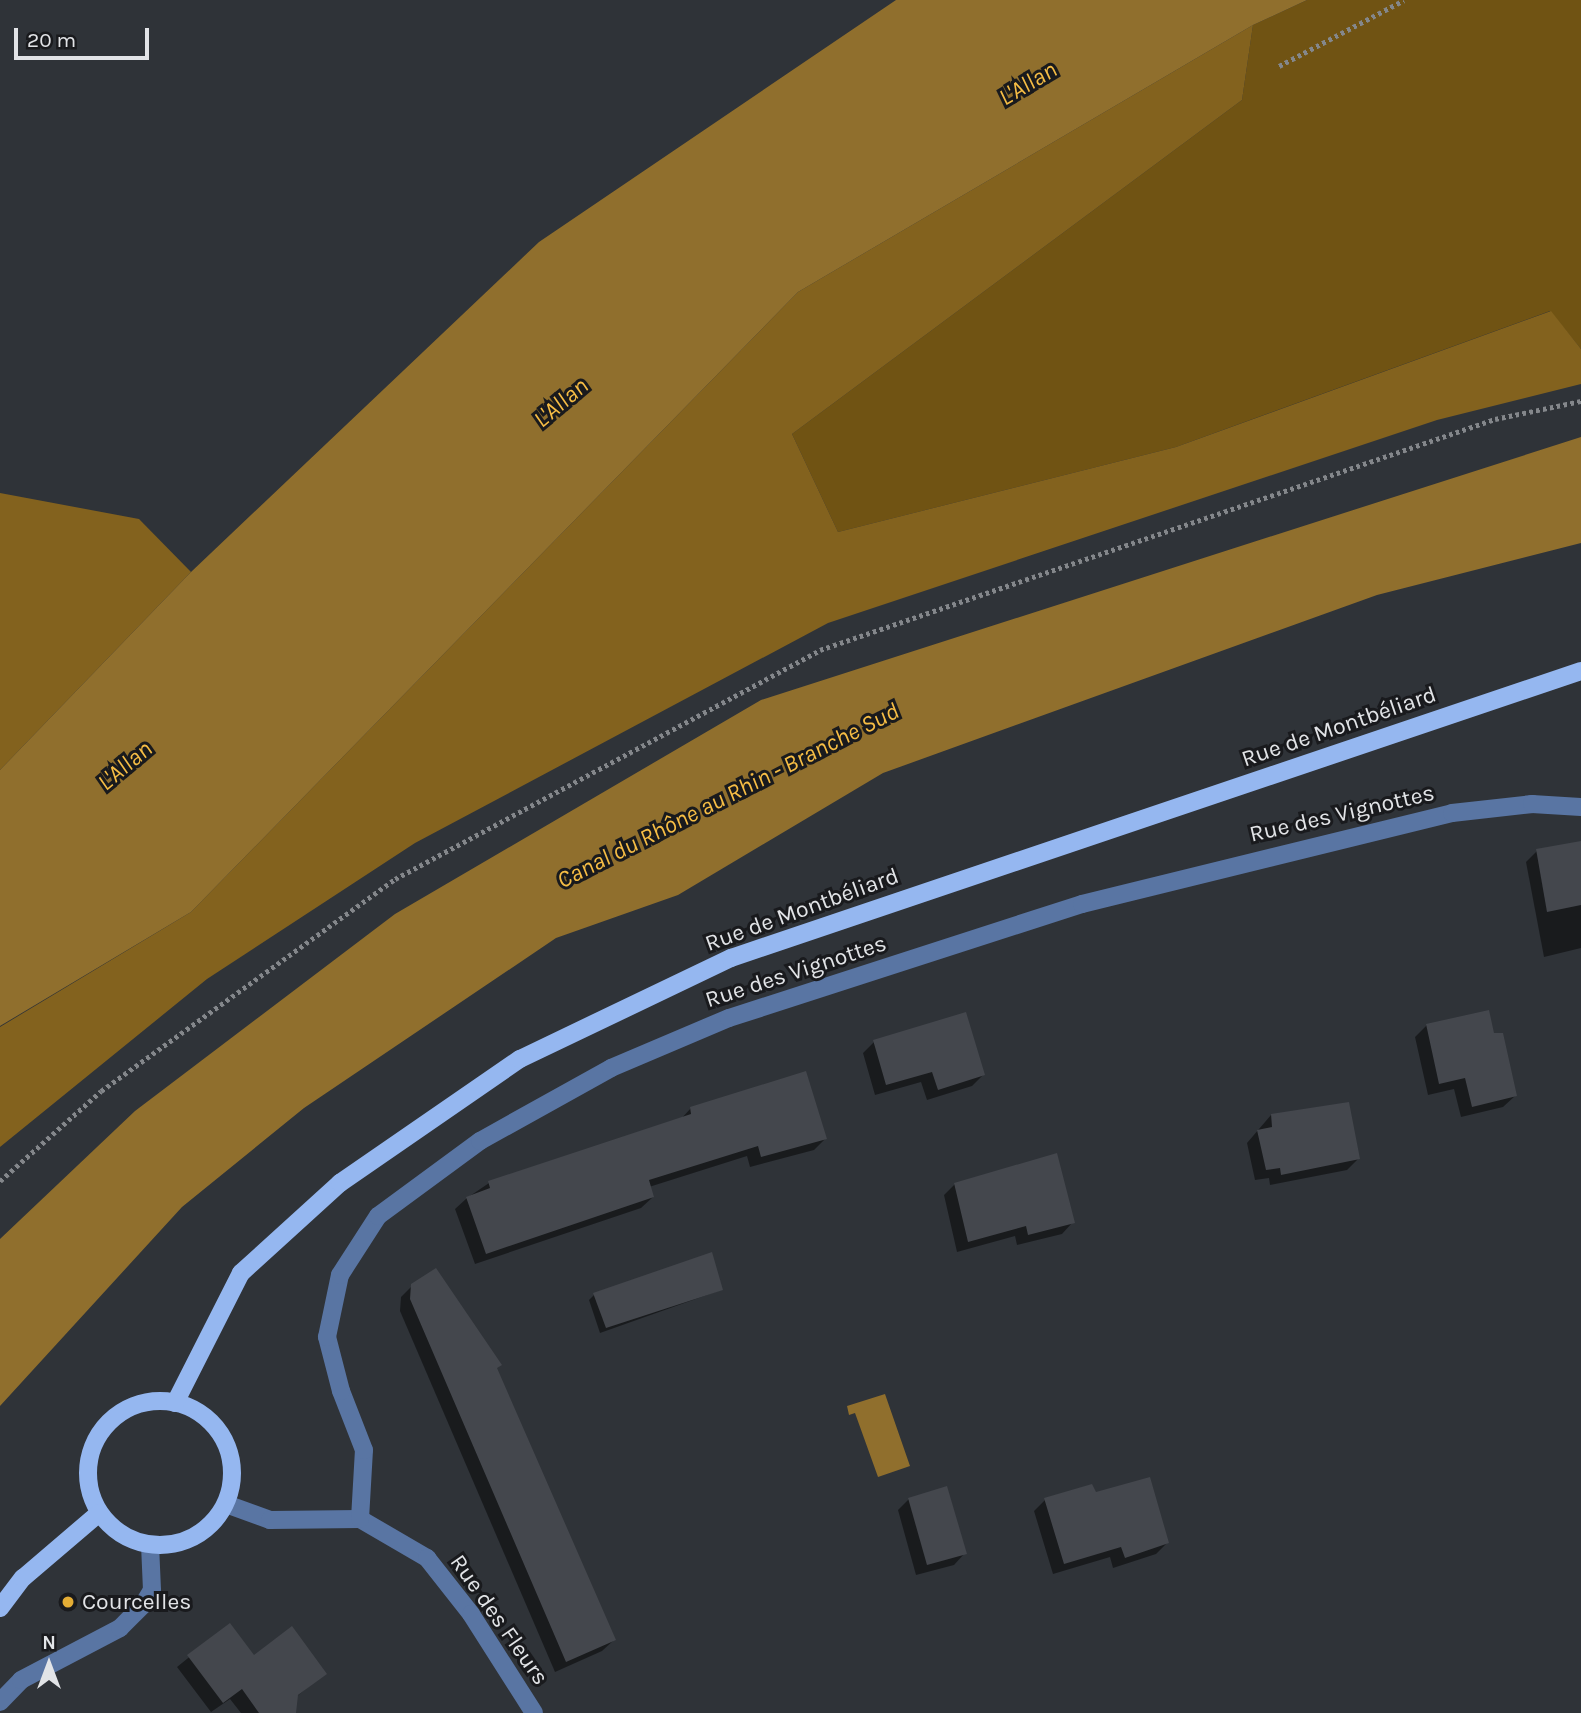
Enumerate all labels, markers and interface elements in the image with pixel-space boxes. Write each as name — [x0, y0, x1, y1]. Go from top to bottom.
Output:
scale bar — [18, 14, 152, 58]
text: 20 m — [27, 28, 76, 52]
water label: L'Allan — [994, 56, 1062, 112]
water label: L'Allan — [528, 372, 594, 434]
street label: Rue de Montbéliard — [1238, 681, 1440, 773]
water label: Canal du Rhône au Rhin - Branche Sud — [552, 697, 904, 895]
water label: L'Allan — [92, 735, 158, 797]
street label: Rue des Vignottes — [1247, 779, 1437, 849]
street label: Rue de Montbéliard — [701, 862, 903, 958]
street label: Rue des Vignottes — [702, 930, 890, 1014]
street label: Rue des Fleurs — [444, 1549, 554, 1691]
place label: Courcelles — [82, 1588, 191, 1616]
marker: Courcelles — [60, 1594, 76, 1610]
north arrow — [14, 1629, 84, 1699]
text: N — [42, 1632, 56, 1654]

